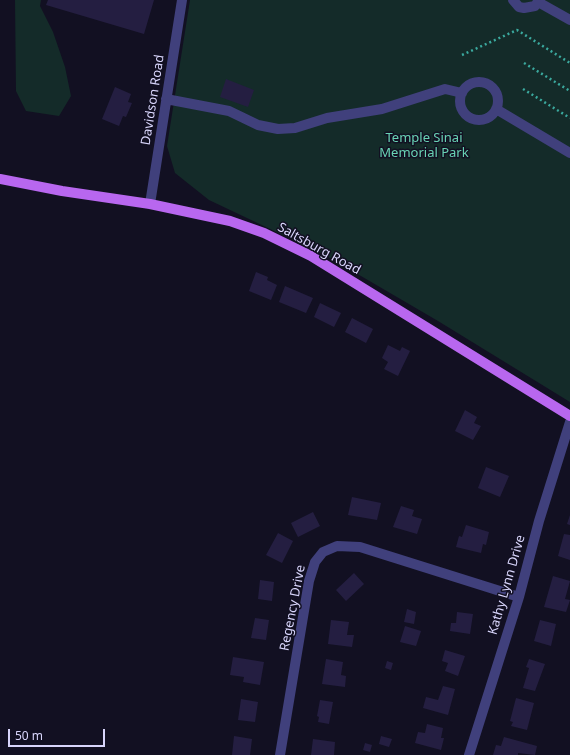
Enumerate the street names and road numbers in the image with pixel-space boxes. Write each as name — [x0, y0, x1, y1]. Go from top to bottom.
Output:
street label: Davidson Road — [138, 54, 168, 146]
street label: Saltsburg Road — [275, 220, 363, 278]
street label: Kathy Lynn Drive — [485, 533, 529, 637]
street label: Regency Drive — [277, 564, 309, 652]

